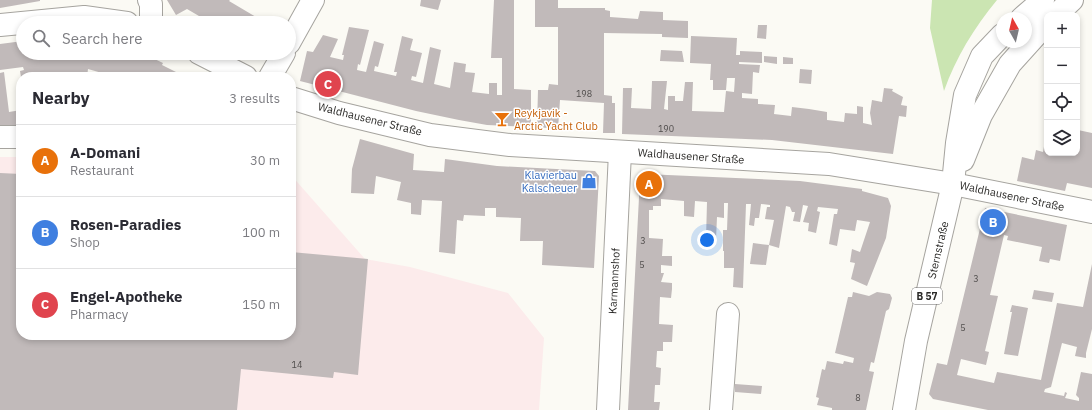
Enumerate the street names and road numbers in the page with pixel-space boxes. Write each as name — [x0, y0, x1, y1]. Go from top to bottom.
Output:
street label: Waldhausener Straße — [316, 99, 424, 139]
street label: Waldhausener Straße — [637, 145, 745, 167]
street label: Waldhausener Straße — [958, 178, 1066, 214]
street label: Sternstraße — [925, 220, 951, 280]
street label: Karmannshof — [605, 247, 623, 314]
road number: B 57 — [912, 288, 942, 304]

